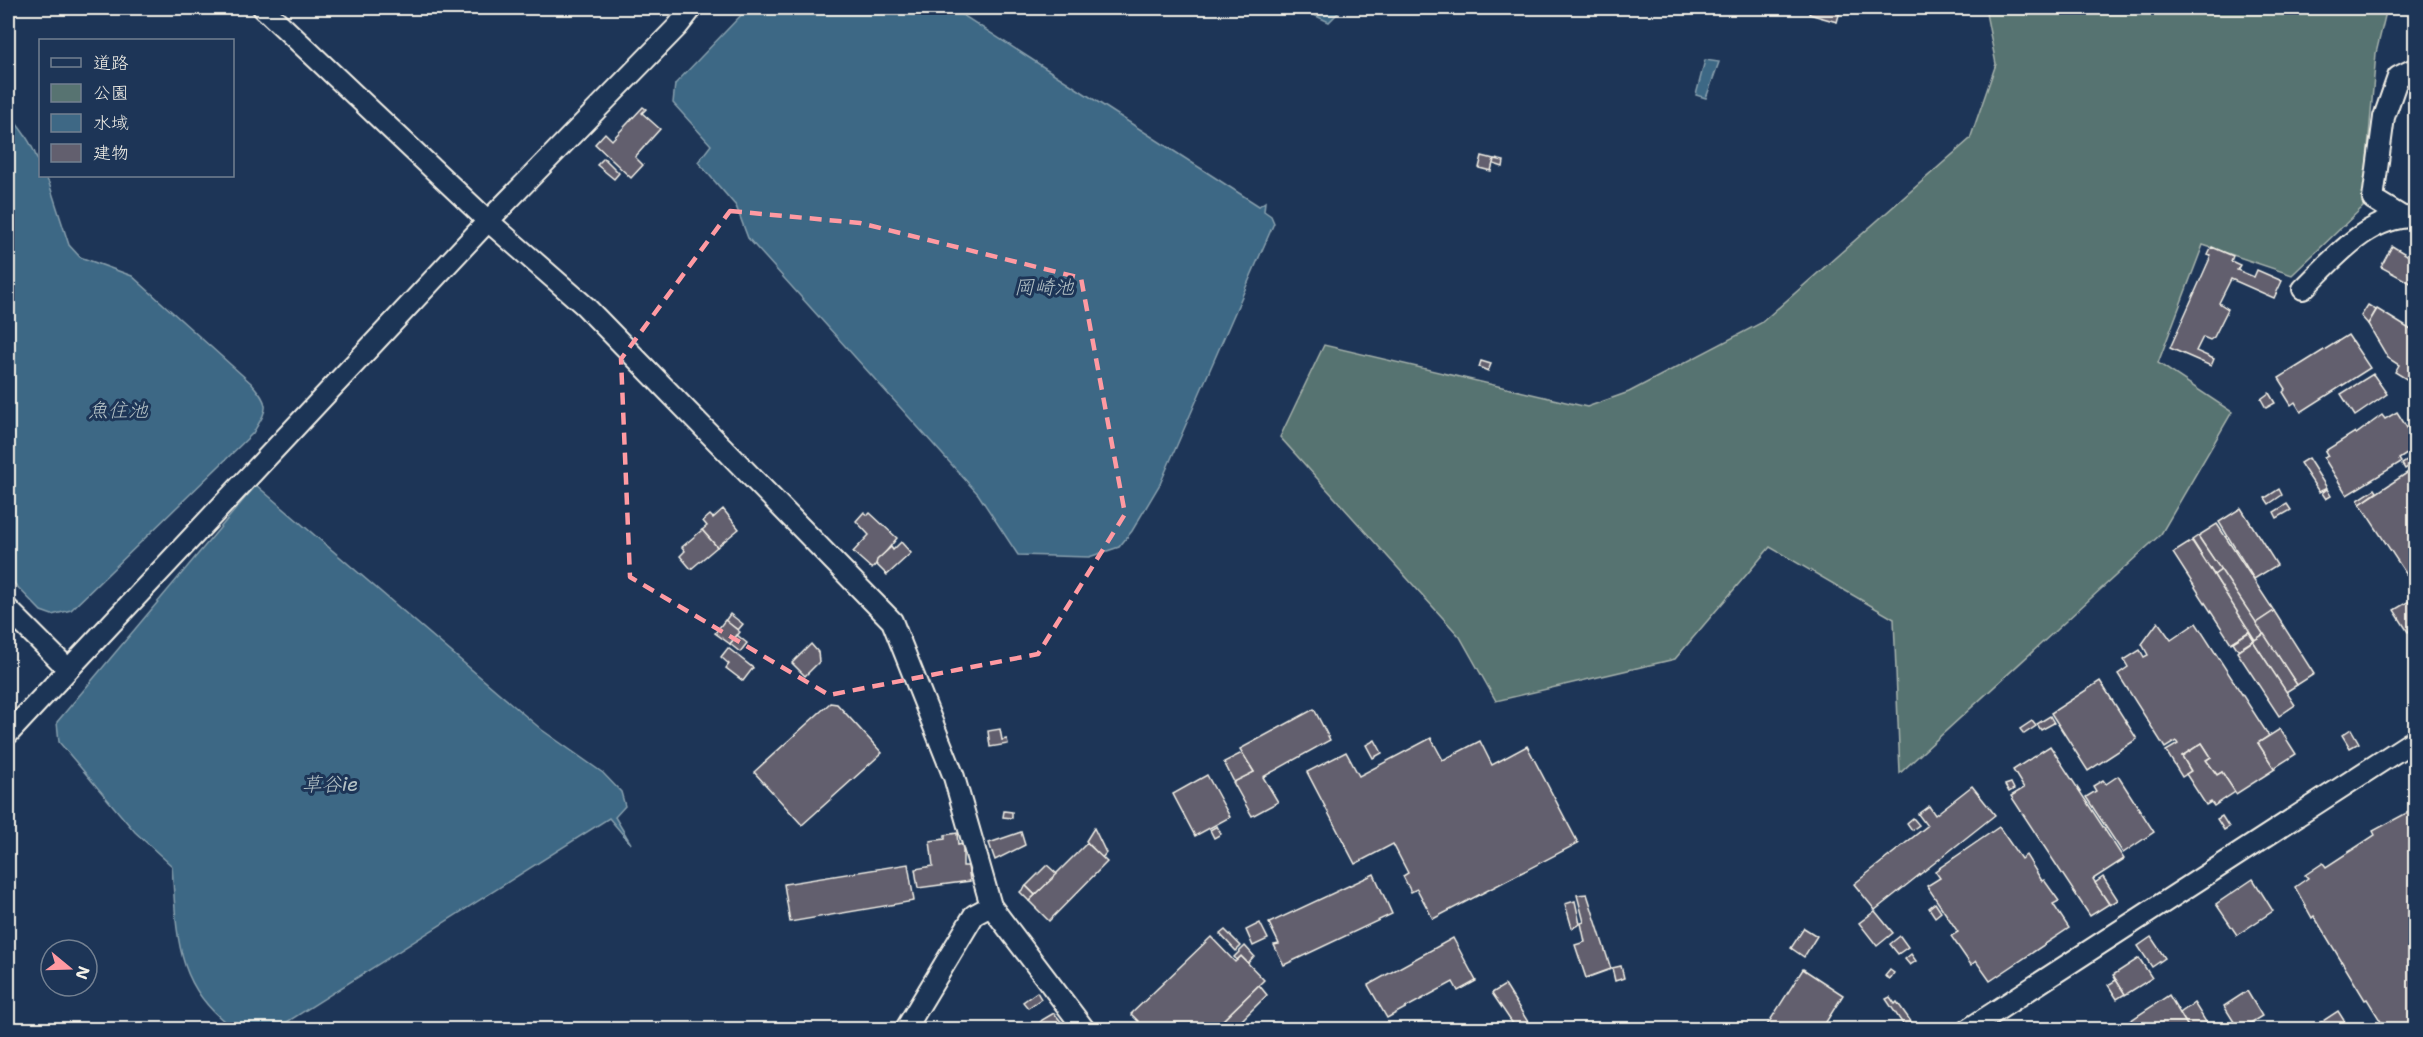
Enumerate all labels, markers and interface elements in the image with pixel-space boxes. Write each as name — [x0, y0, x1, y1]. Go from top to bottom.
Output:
legend — [39, 39, 234, 177]
text: 道路 — [93, 51, 129, 75]
text: 公園 — [93, 81, 129, 105]
text: 水域 — [93, 111, 129, 135]
text: 建物 — [93, 141, 129, 165]
water label: 岡崎池 — [1014, 274, 1075, 300]
water label: 魚住池 — [88, 397, 149, 423]
water label: 草谷ie — [302, 771, 358, 797]
north arrow — [39, 938, 99, 998]
text: N — [71, 963, 95, 982]

